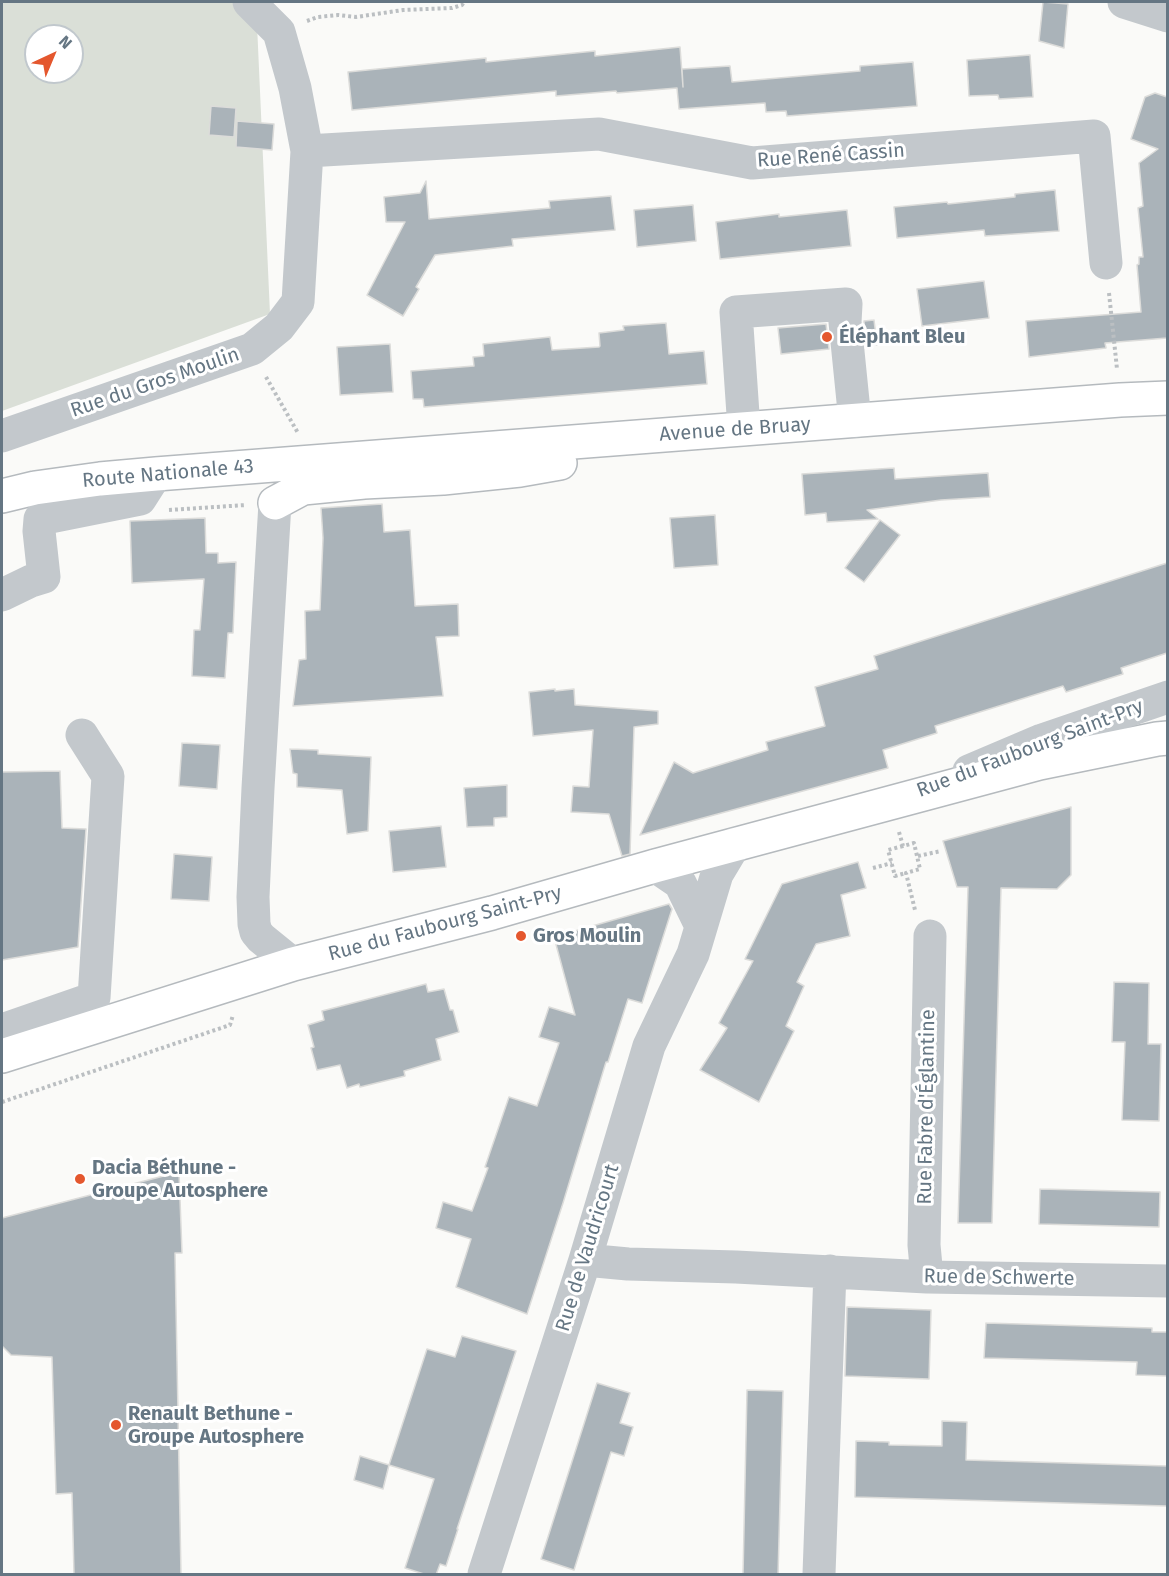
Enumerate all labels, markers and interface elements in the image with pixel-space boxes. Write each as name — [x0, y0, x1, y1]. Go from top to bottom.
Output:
north arrow — [24, 24, 84, 84]
text: N — [55, 32, 76, 53]
street label: Rue René Cassin — [756, 139, 906, 173]
place label: Éléphant Bleu — [839, 325, 965, 349]
marker: Éléphant Bleu — [820, 330, 834, 344]
street label: Rue du Gros Moulin — [67, 343, 243, 423]
street label: Avenue de Bruay — [658, 413, 812, 447]
street label: Route Nationale 43 — [81, 455, 255, 493]
street label: Rue du Faubourg Saint-Pry — [913, 695, 1147, 803]
street label: Rue du Faubourg Saint-Pry — [326, 881, 564, 967]
place label: Gros Moulin — [533, 924, 641, 948]
marker: Gros Moulin — [514, 929, 528, 943]
street label: Rue Fabre d'Églantine — [913, 1009, 941, 1205]
place label: Dacia Béthune - Groupe Autosphere — [92, 1156, 268, 1203]
street label: Rue de Vaudricourt — [551, 1161, 625, 1335]
marker: Dacia Béthune - Groupe Autosphere — [73, 1172, 87, 1186]
street label: Rue de Schwerte — [923, 1265, 1075, 1291]
place label: Renault Bethune - Groupe Autosphere — [128, 1402, 304, 1449]
marker: Renault Bethune - Groupe Autosphere — [109, 1418, 123, 1432]

